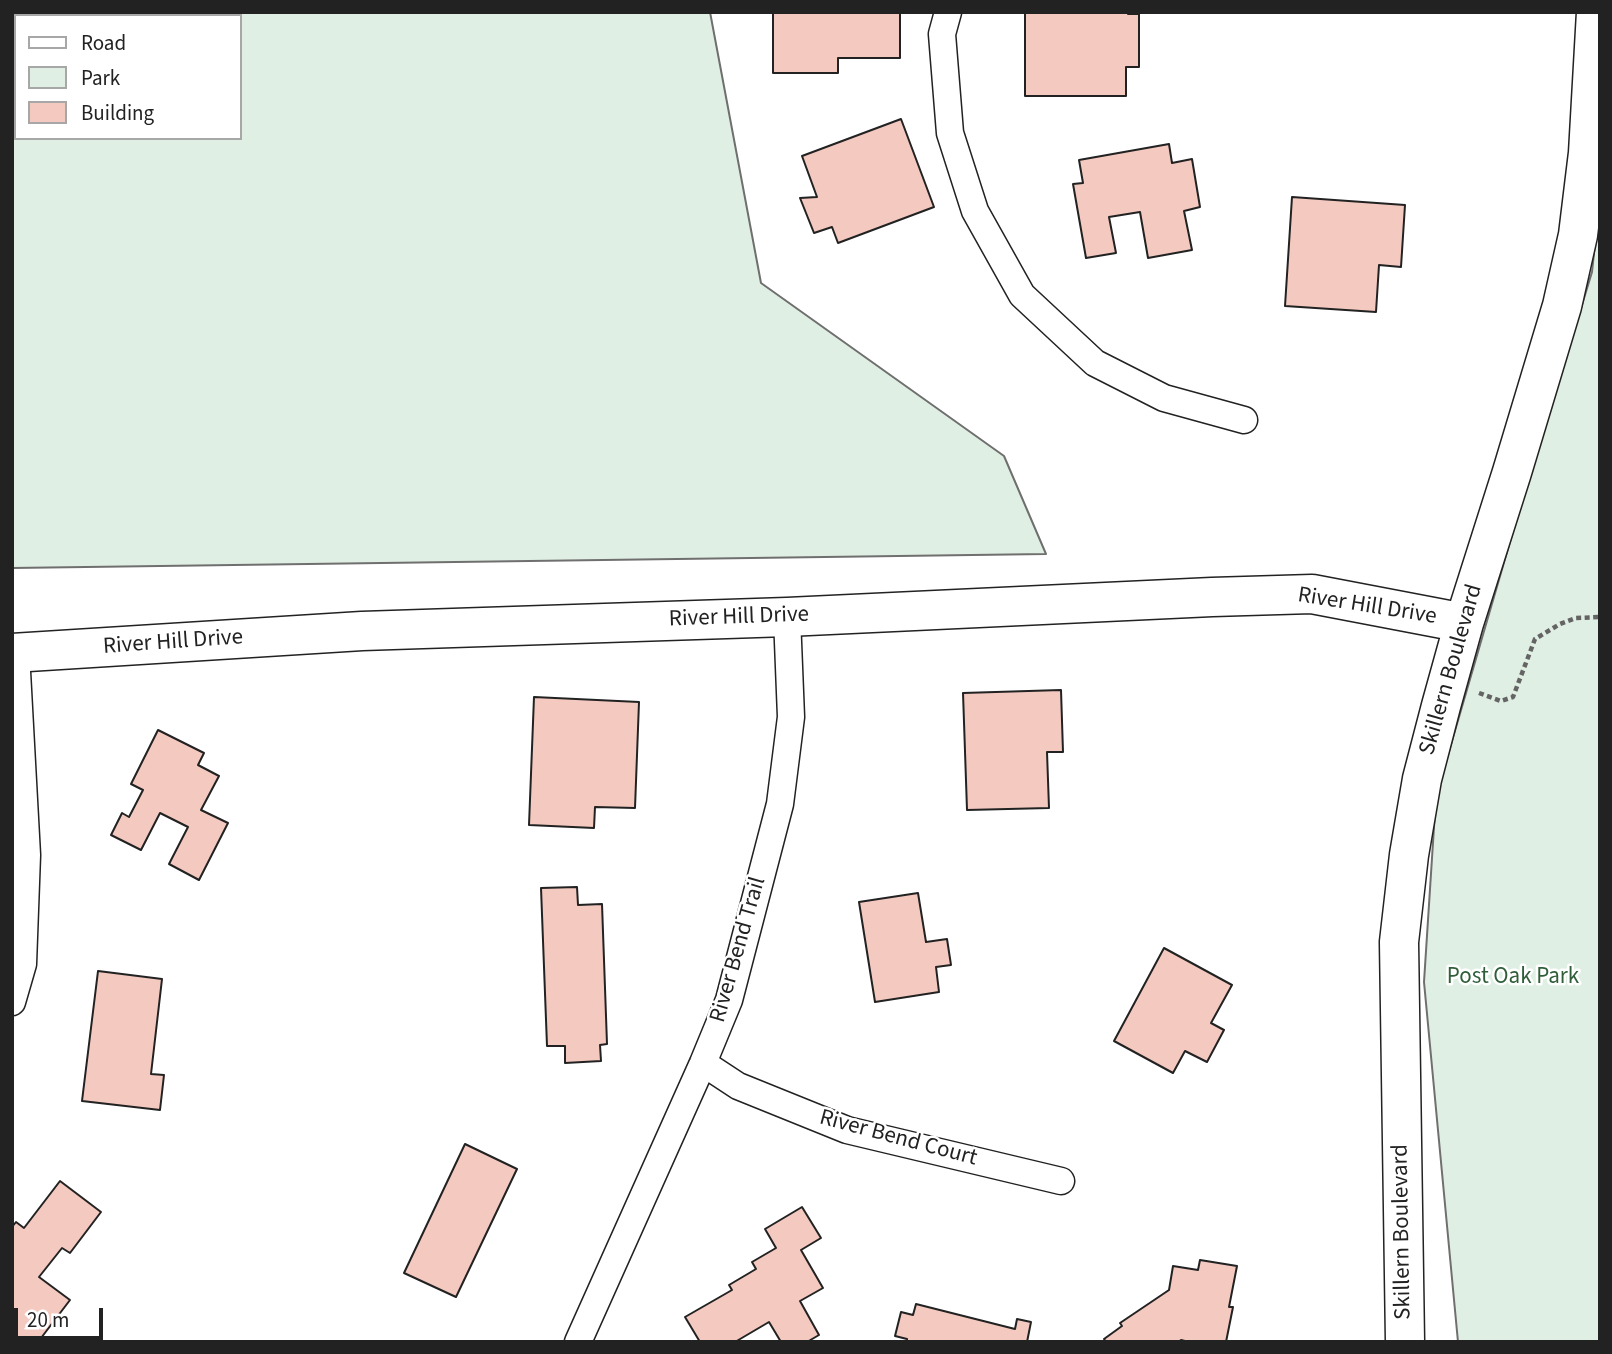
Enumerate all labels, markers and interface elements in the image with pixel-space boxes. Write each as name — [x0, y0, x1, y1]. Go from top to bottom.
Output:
legend — [14, 14, 242, 140]
text: Road — [81, 28, 126, 58]
text: Park — [81, 63, 120, 93]
text: Building — [81, 98, 154, 128]
street label: River Hill Drive — [1296, 582, 1438, 632]
street label: Skillern Boulevard — [1414, 582, 1490, 758]
street label: River Hill Drive — [668, 602, 810, 634]
street label: River Hill Drive — [102, 624, 244, 662]
street label: River Bend Trail — [705, 874, 773, 1026]
park label: Post Oak Park — [1447, 964, 1579, 992]
street label: River Bend Court — [816, 1105, 980, 1173]
street label: Skillern Boulevard — [1388, 1144, 1418, 1320]
scale bar — [18, 1294, 107, 1338]
text: 20 m — [27, 1305, 69, 1335]

